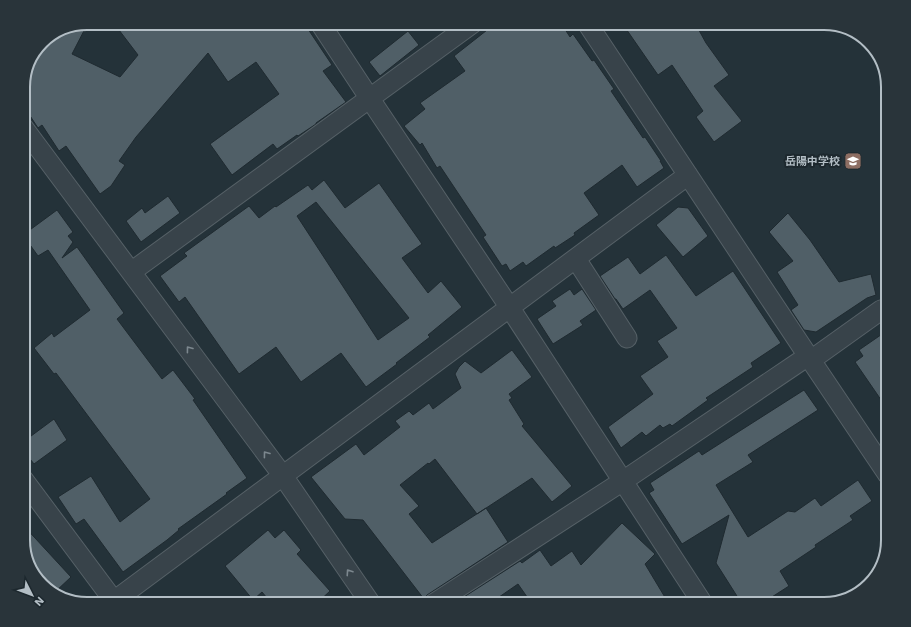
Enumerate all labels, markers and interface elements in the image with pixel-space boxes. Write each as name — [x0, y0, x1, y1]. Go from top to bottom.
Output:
school or university icon: 岳陽中学校 — [843, 151, 863, 171]
place label: 岳陽中学校 — [785, 155, 840, 168]
one-way arrow — [186, 347, 193, 354]
one-way arrow — [264, 451, 271, 458]
one-way arrow — [346, 569, 353, 576]
north arrow — [12, 575, 52, 615]
text: N — [32, 594, 47, 609]

